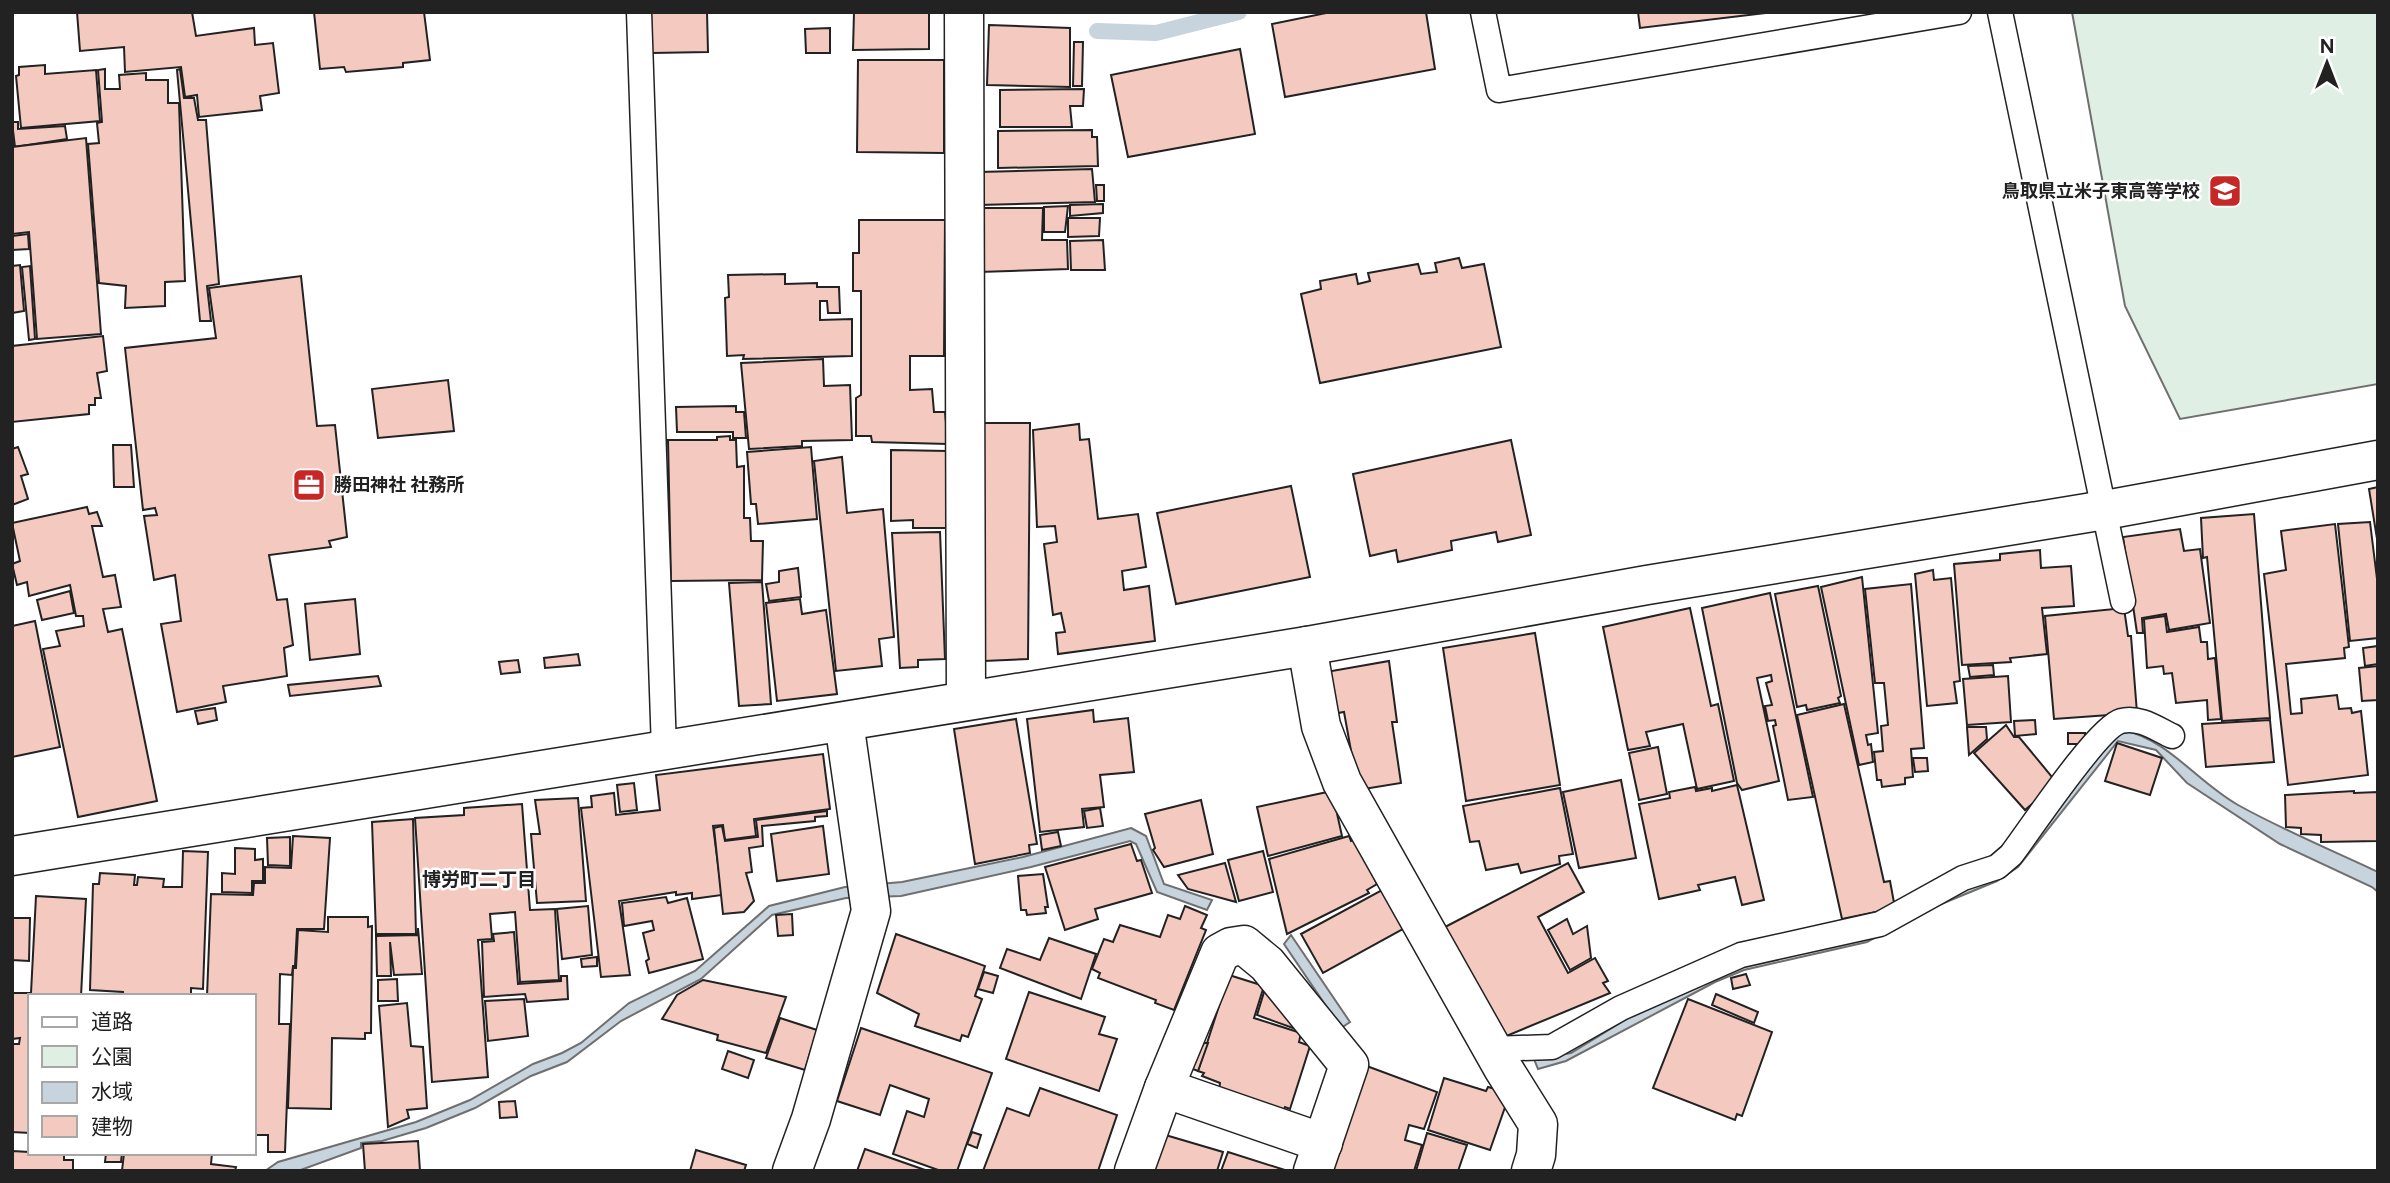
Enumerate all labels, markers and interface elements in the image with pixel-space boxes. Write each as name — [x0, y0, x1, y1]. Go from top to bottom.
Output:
north arrow — [2292, 28, 2362, 98]
text: N — [2320, 35, 2334, 58]
school or university icon: 鳥取県立米子東高等学校 — [2206, 172, 2244, 210]
place label: 鳥取県立米子東高等学校 — [2002, 180, 2200, 202]
office icon: 勝田神社 社務所 — [290, 466, 328, 504]
place label: 勝田神社 社務所 — [334, 474, 464, 496]
district label: 博労町二丁目 — [422, 868, 536, 891]
legend — [28, 994, 256, 1155]
text: 道路 — [91, 1009, 133, 1034]
text: 公園 — [91, 1044, 133, 1069]
text: 水域 — [91, 1079, 133, 1104]
text: 建物 — [91, 1114, 133, 1139]

